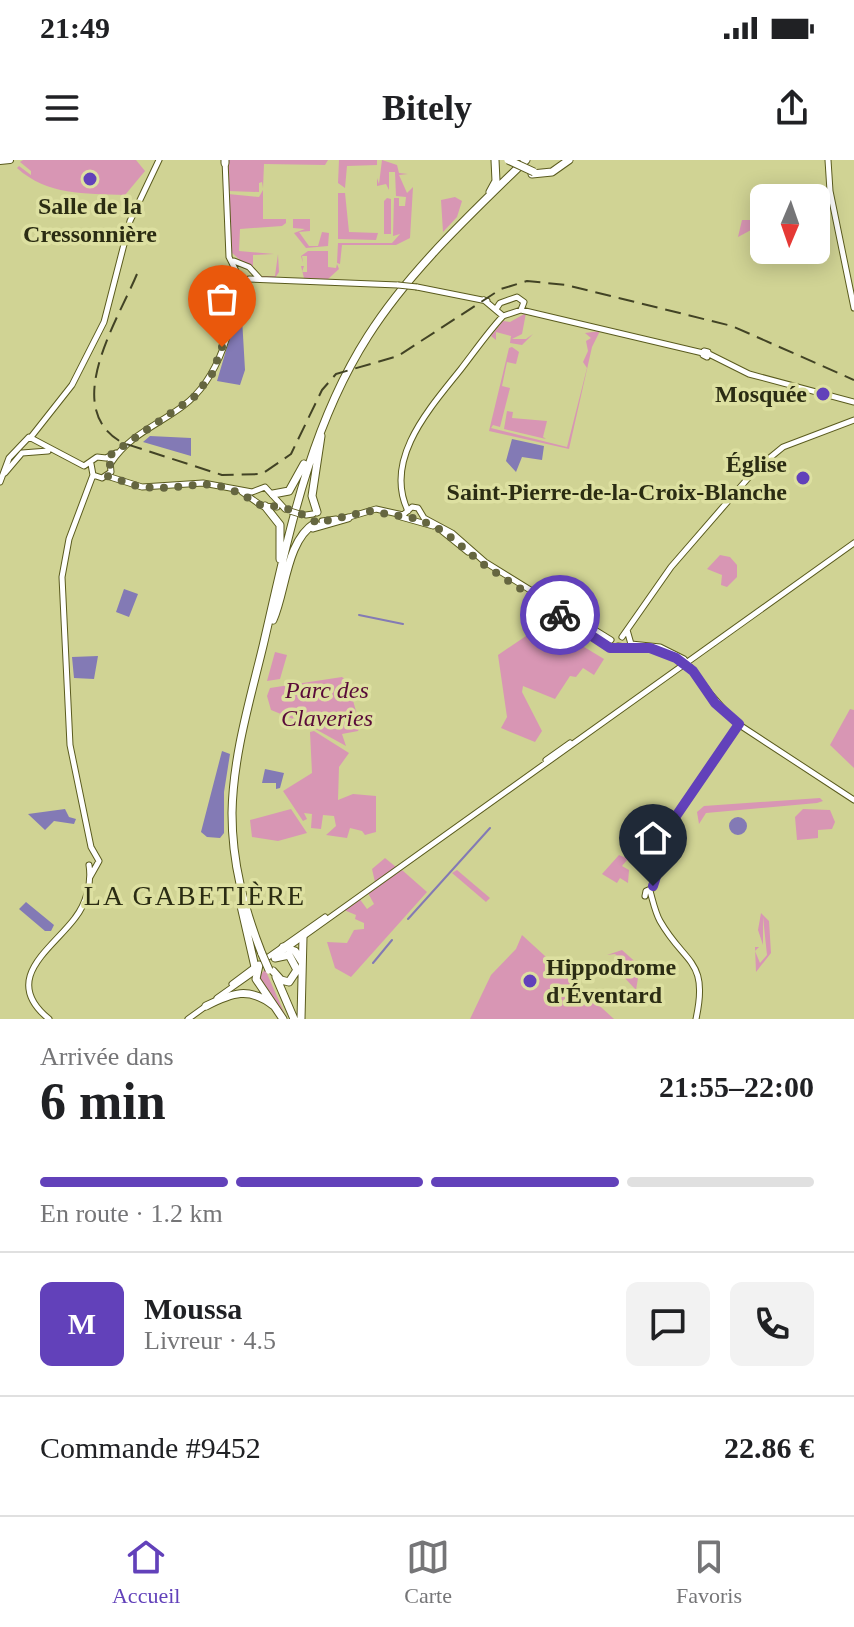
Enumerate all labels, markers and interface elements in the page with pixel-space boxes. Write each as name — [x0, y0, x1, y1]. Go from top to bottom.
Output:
text: 21:49 — [40, 11, 110, 44]
icon: menu — [40, 86, 84, 130]
icon: share — [770, 86, 814, 130]
text: Bitely — [382, 88, 472, 128]
marker: Salle de la Cressonnière — [81, 170, 99, 188]
north arrow — [750, 184, 830, 264]
map controls — [750, 184, 830, 264]
place label: Salle de la Cressonnière — [23, 193, 157, 247]
pin — [188, 265, 256, 347]
icon: bag — [200, 277, 244, 321]
place label: Mosquée — [715, 381, 807, 407]
marker: Mosquée — [814, 385, 832, 403]
place label: Église Saint-Pierre-de-la-Croix-Blanche — [447, 451, 787, 505]
marker: Église Saint-Pierre-de-la-Croix-Blanche — [794, 469, 812, 487]
courier — [520, 575, 600, 655]
icon: bike — [538, 593, 582, 637]
park label: Parc des Claveries — [281, 677, 373, 731]
pin — [619, 804, 687, 886]
icon: home — [631, 816, 675, 860]
district label: LA GABETIÈRE — [84, 880, 306, 911]
place label: Hippodrome d'Éventard — [546, 954, 677, 1008]
marker: Hippodrome d'Éventard — [521, 972, 539, 990]
text: Arrivée dans — [40, 1042, 174, 1071]
text: 21:55–22:00 — [659, 1070, 814, 1103]
text: 6 min — [40, 1073, 166, 1130]
text: En route · 1.2 km — [40, 1199, 223, 1228]
button: chat — [626, 1282, 710, 1366]
button: phone — [730, 1282, 814, 1366]
text: Moussa — [144, 1292, 242, 1325]
text: M — [68, 1307, 96, 1340]
text: Livreur · 4.5 — [144, 1326, 276, 1355]
text: Commande #9452 — [40, 1431, 261, 1464]
text: 22.86 € — [724, 1431, 814, 1464]
tab: Accueil — [112, 1535, 180, 1609]
tab: Carte — [404, 1535, 452, 1609]
tab: Favoris — [676, 1535, 742, 1609]

